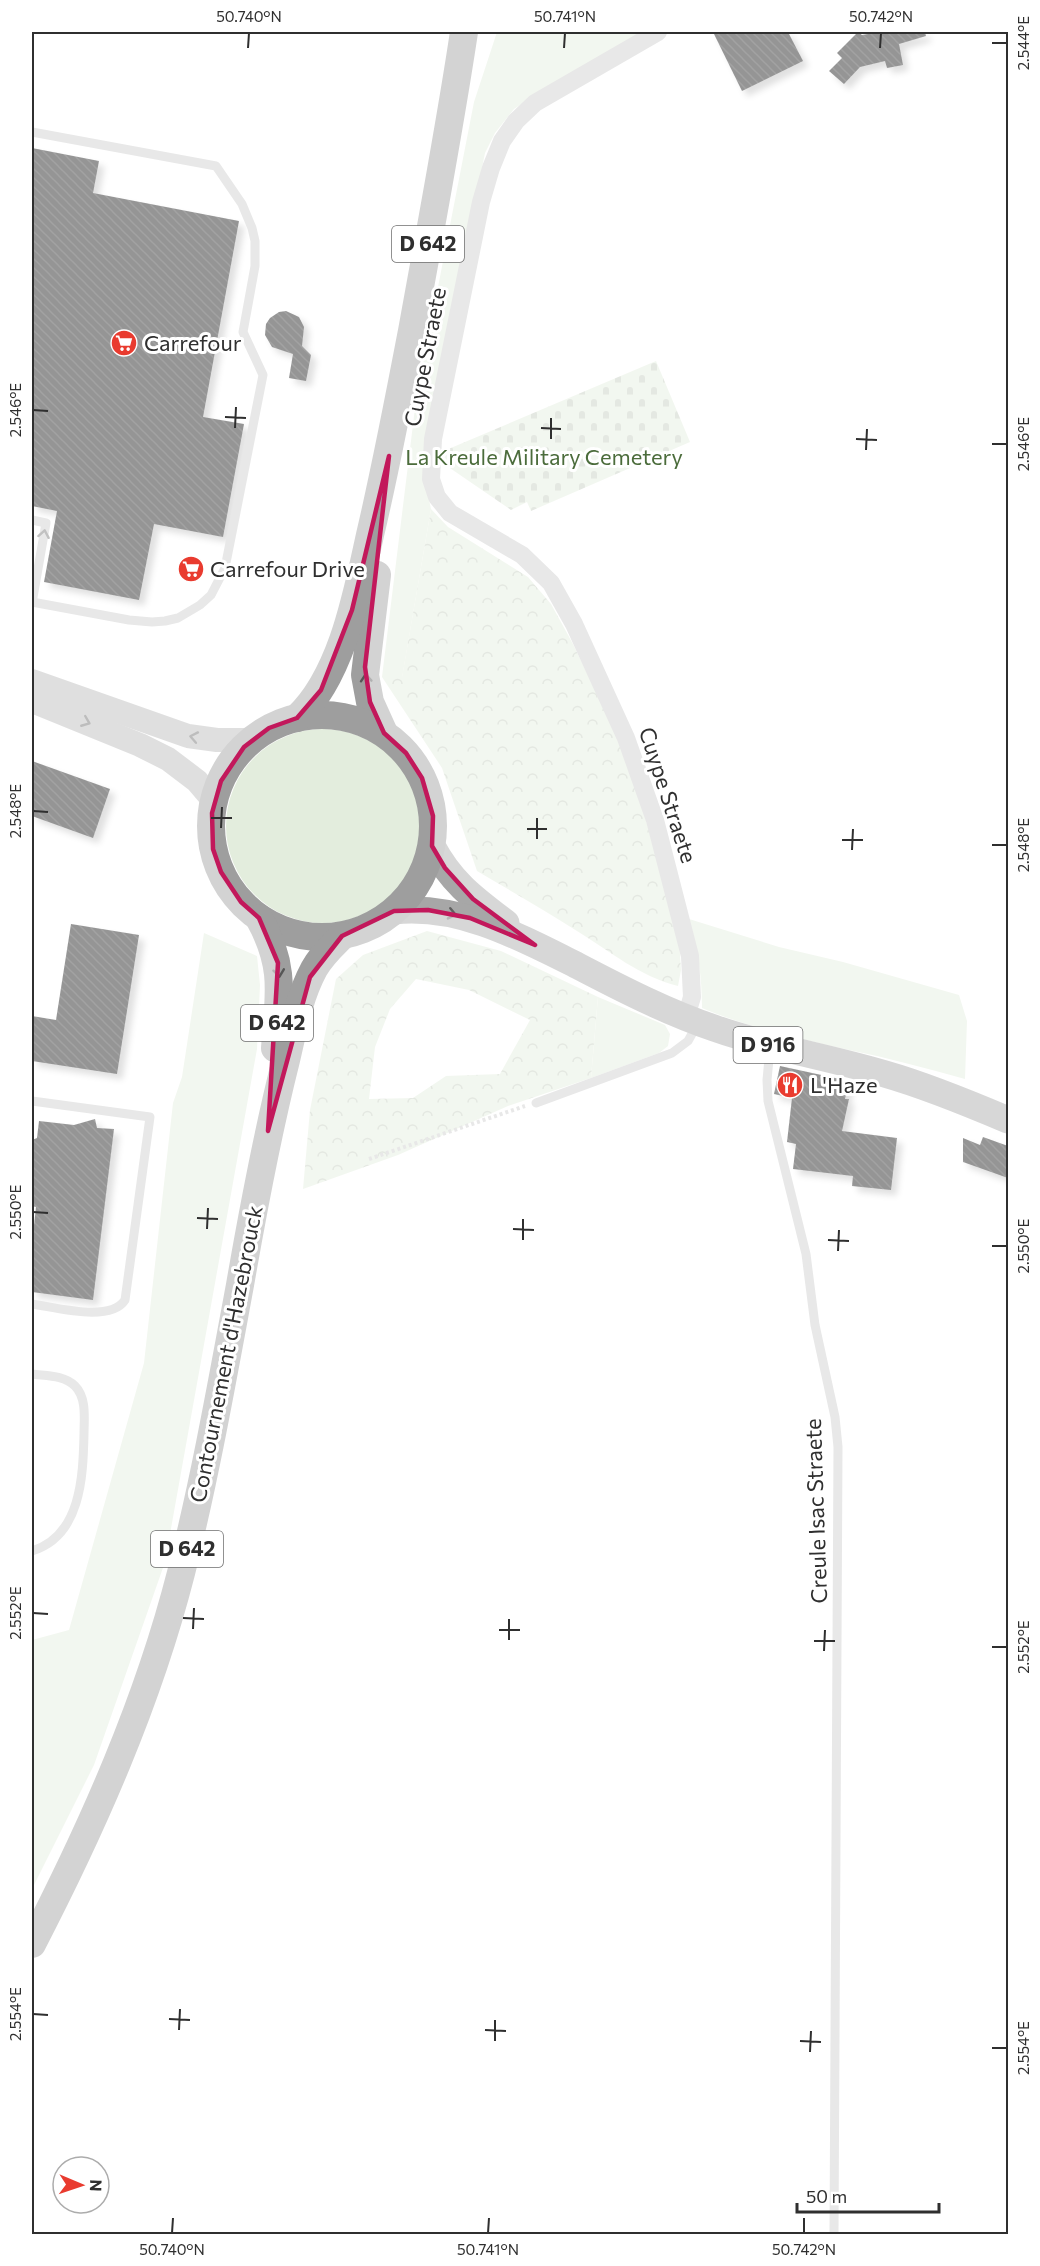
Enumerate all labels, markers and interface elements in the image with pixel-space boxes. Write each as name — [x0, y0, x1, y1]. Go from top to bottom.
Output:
text: 50.740°N — [216, 7, 282, 25]
text: 50.741°N — [534, 7, 596, 25]
text: 50.742°N — [849, 7, 913, 25]
text: 2.544°E — [1014, 16, 1032, 70]
road number: D 642 — [392, 226, 464, 262]
street label: Cuype Straete — [398, 285, 451, 429]
supermarket icon: Carrefour — [109, 328, 139, 358]
place label: Carrefour — [144, 329, 242, 356]
text: 2.546°E — [6, 383, 24, 437]
text: 2.546°E — [1014, 417, 1032, 471]
park label: La Kreule Military Cemetery — [405, 443, 683, 470]
one-way arrow — [37, 530, 50, 540]
supermarket icon: Carrefour Drive — [176, 554, 206, 584]
place label: Carrefour Drive — [210, 555, 365, 582]
one-way arrow — [360, 674, 373, 683]
one-way arrow — [80, 715, 91, 727]
street label: Cuype Straete — [634, 723, 703, 866]
one-way arrow — [190, 731, 200, 744]
text: 2.548°E — [6, 784, 24, 838]
text: 2.548°E — [1014, 818, 1032, 872]
one-way arrow — [447, 906, 457, 919]
one-way arrow — [272, 968, 285, 977]
road number: D 642 — [241, 1005, 313, 1041]
road number: D 916 — [734, 1027, 802, 1063]
restaurant icon: L'Haze — [775, 1070, 805, 1100]
place label: L'Haze — [810, 1071, 878, 1098]
text: 2.550°E — [6, 1184, 24, 1239]
street label: Contournement d'Hazebrouck — [183, 1203, 268, 1505]
text: 2.550°E — [1014, 1218, 1032, 1273]
street label: Creule Isac Straete — [799, 1418, 832, 1604]
road number: D 642 — [151, 1531, 223, 1567]
text: 2.552°E — [6, 1586, 24, 1640]
text: 2.552°E — [1014, 1620, 1032, 1674]
text: 2.554°E — [6, 1987, 24, 2041]
text: 2.554°E — [1014, 2021, 1032, 2075]
north arrow — [51, 2155, 111, 2215]
scale bar — [797, 2176, 940, 2214]
text: N — [87, 2179, 106, 2192]
text: 50 m — [806, 2185, 847, 2207]
text: 50.740°N — [139, 2240, 205, 2258]
text: 50.741°N — [457, 2240, 519, 2258]
text: 50.742°N — [772, 2240, 836, 2258]

